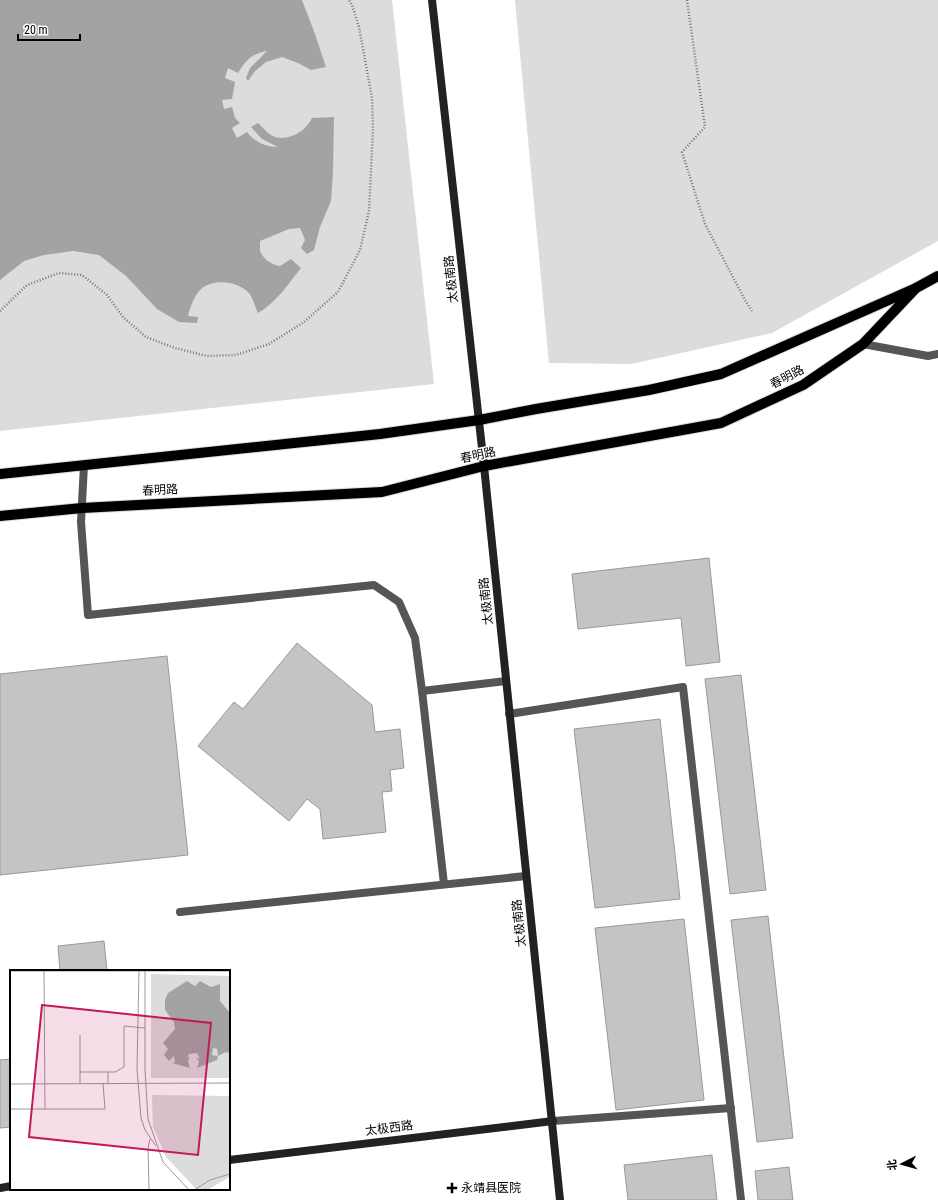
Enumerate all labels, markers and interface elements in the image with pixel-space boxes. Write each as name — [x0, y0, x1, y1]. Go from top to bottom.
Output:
scale bar — [18, 16, 80, 42]
text: 20 m — [24, 23, 48, 37]
street label: 太极南路 — [442, 254, 460, 304]
street label: 春明路 — [768, 363, 806, 391]
street label: 春明路 — [459, 444, 497, 466]
street label: 春明路 — [142, 482, 178, 498]
street label: 太极南路 — [477, 576, 495, 626]
street label: 太极南路 — [510, 898, 528, 948]
inset map — [10, 970, 230, 1190]
street label: 太极西路 — [364, 1118, 414, 1138]
north arrow — [882, 1144, 922, 1184]
text: 北 — [886, 1159, 900, 1171]
place label: 永靖县医院 — [461, 1181, 521, 1195]
marker: 永靖县医院 — [446, 1182, 458, 1194]

